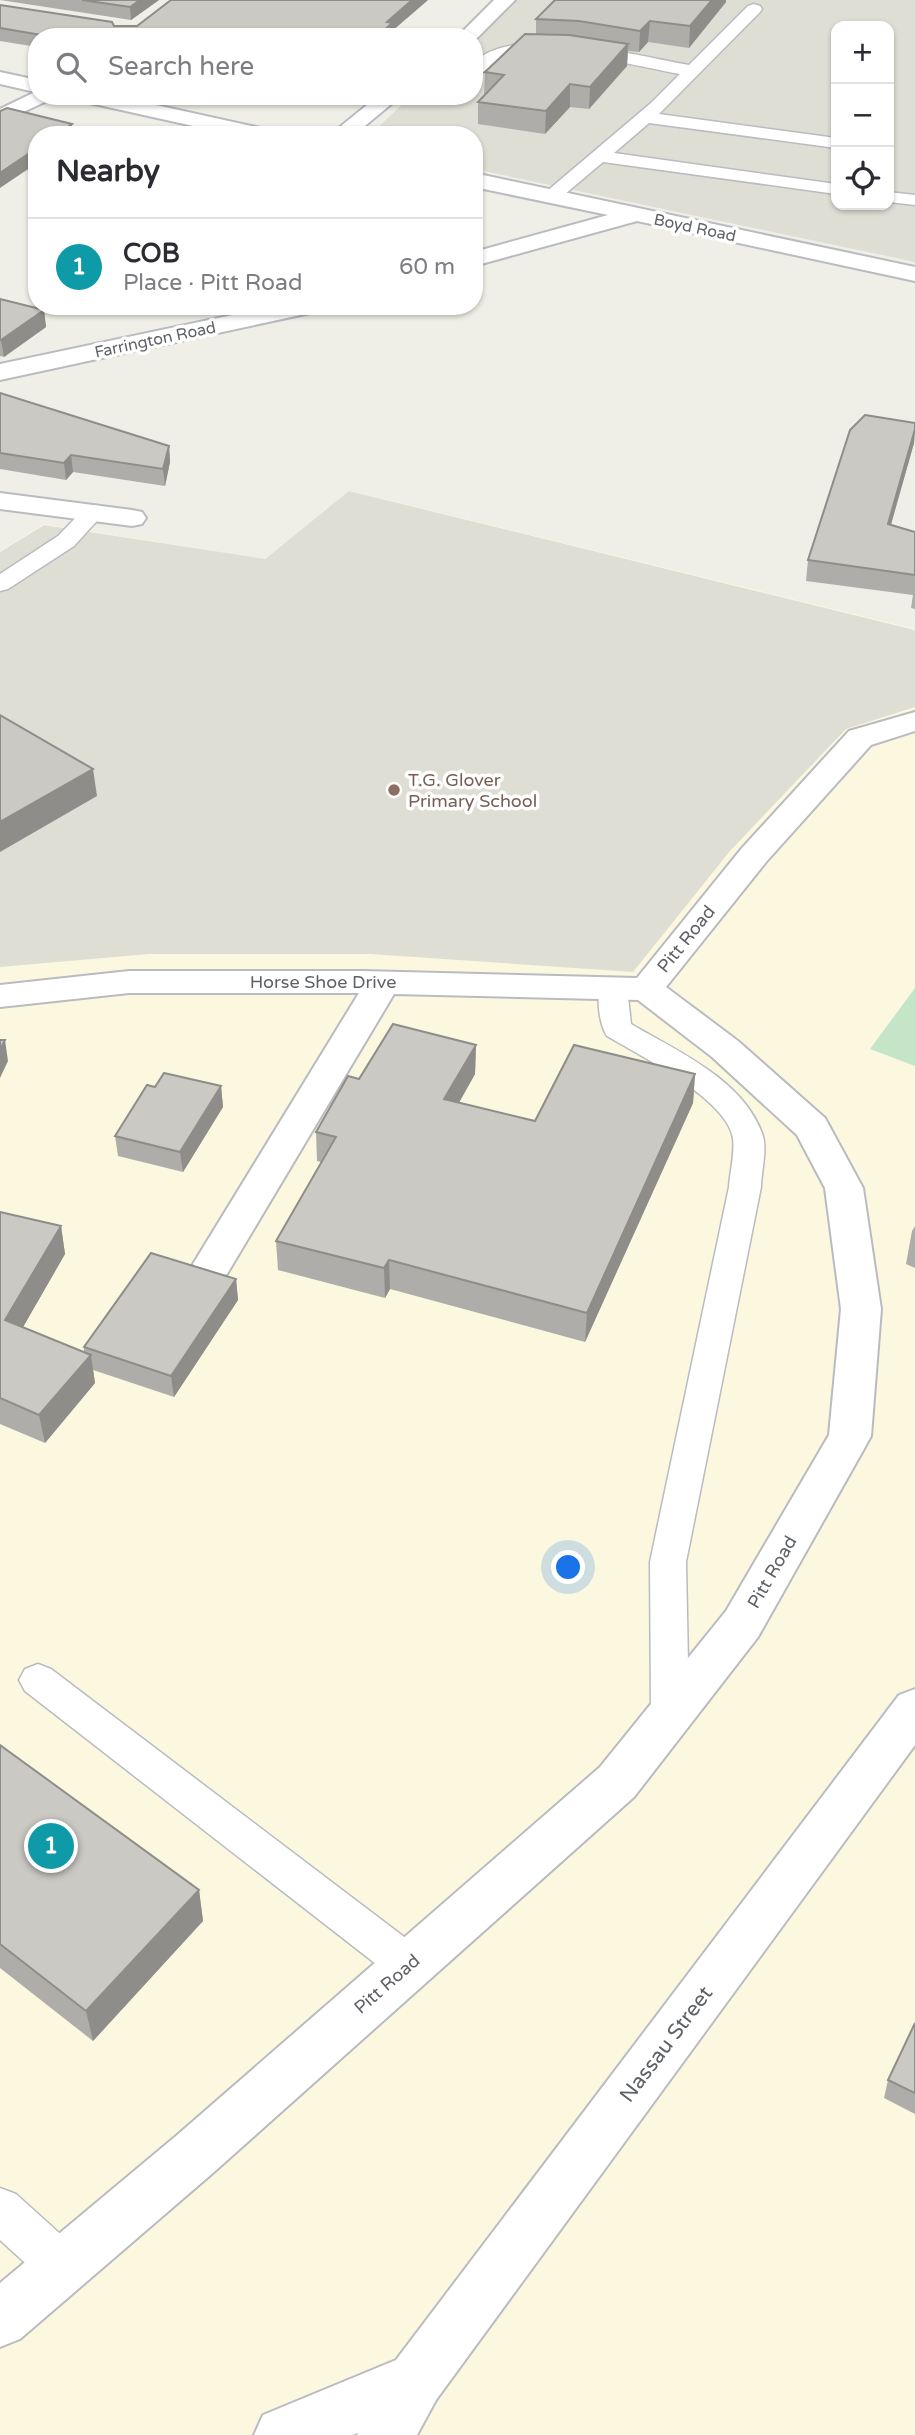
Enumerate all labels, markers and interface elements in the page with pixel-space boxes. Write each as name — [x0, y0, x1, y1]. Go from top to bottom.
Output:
map controls — [831, 21, 894, 210]
button: + — [831, 21, 894, 84]
search box — [28, 28, 483, 105]
icon: search — [52, 48, 90, 86]
text: Search here — [108, 51, 254, 82]
button: − — [831, 84, 894, 147]
button: locate — [831, 147, 894, 210]
text: Nearby — [56, 153, 160, 190]
street label: Boyd Road — [652, 210, 738, 246]
text: COB — [123, 238, 180, 269]
text: 1 — [72, 253, 86, 281]
text: 60 m — [399, 253, 455, 281]
text: Place · Pitt Road — [123, 269, 302, 297]
street label: Farrington Road — [93, 317, 218, 363]
place label: T.G. Glover Primary School — [408, 769, 537, 812]
marker: T.G. Glover Primary School — [386, 782, 402, 798]
street label: Pitt Road — [652, 901, 720, 977]
street label: Horse Shoe Drive — [250, 971, 396, 993]
street label: Pitt Road — [742, 1532, 802, 1612]
your location — [551, 1550, 585, 1584]
pin: 1 — [28, 1820, 74, 1872]
street label: Pitt Road — [350, 1949, 424, 2019]
street label: Nassau Street — [615, 1981, 718, 2107]

